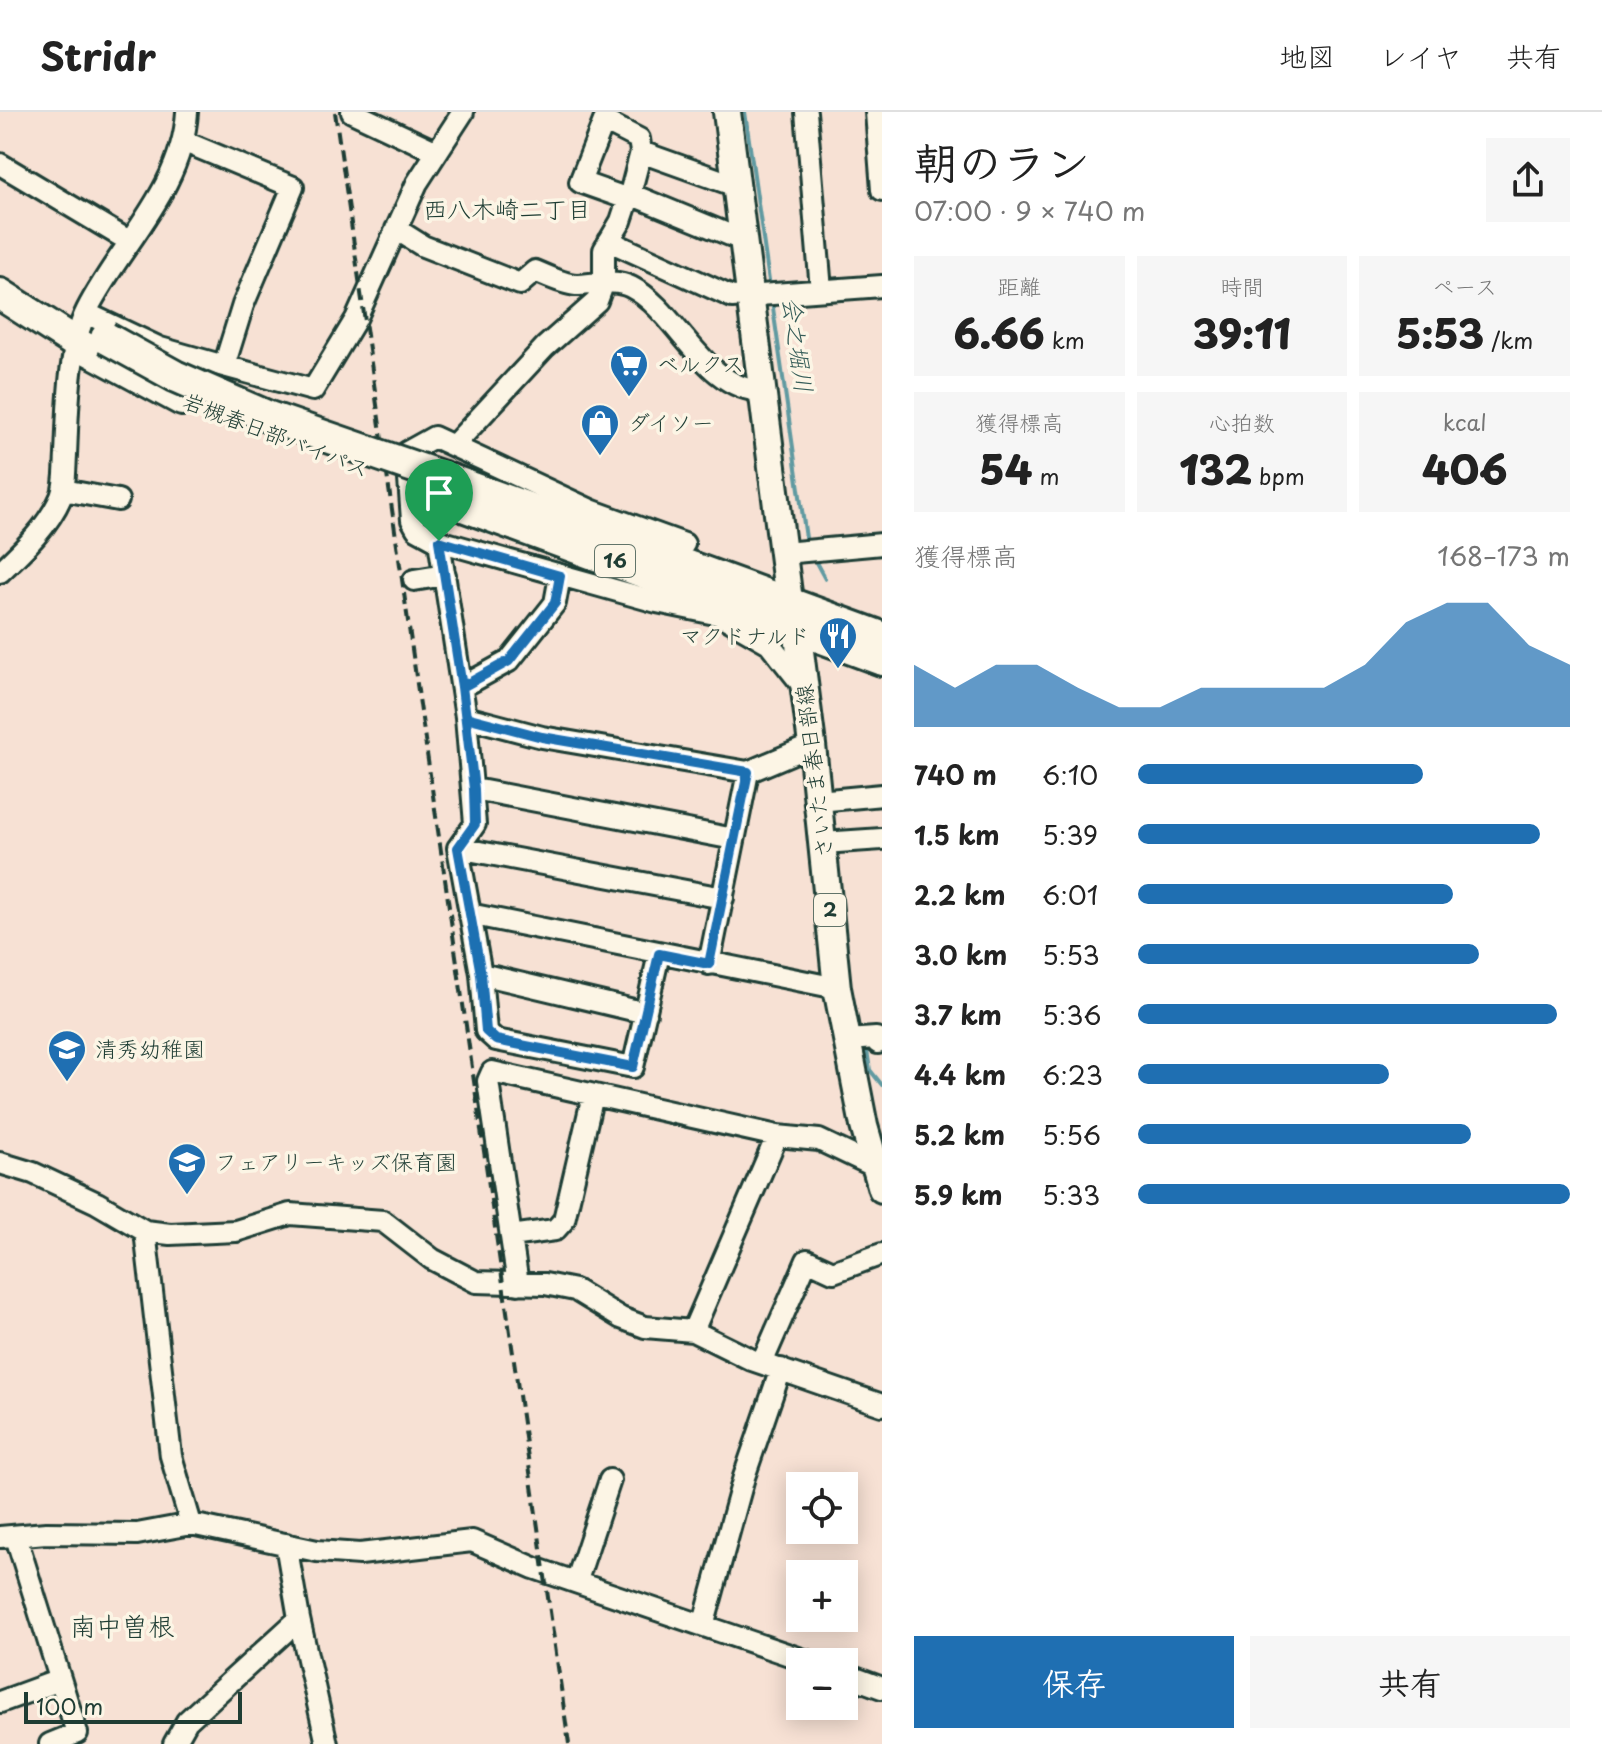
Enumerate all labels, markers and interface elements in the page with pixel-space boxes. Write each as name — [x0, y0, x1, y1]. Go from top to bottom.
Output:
text: Stridr — [40, 27, 156, 84]
text: 地図 — [1279, 34, 1335, 77]
text: レイヤ — [1379, 34, 1462, 77]
text: 共有 — [1506, 34, 1562, 77]
text: 朝のラン — [914, 128, 1090, 194]
button: share — [1486, 138, 1570, 222]
district label: 西八木崎二丁目 — [423, 190, 591, 226]
text: 07:00 · 9 × 740 m — [914, 191, 1145, 230]
text: 距離 — [997, 269, 1041, 302]
text: 時間 — [1220, 269, 1264, 302]
text: ペース — [1432, 269, 1497, 302]
water label: 会之堀川 — [774, 295, 823, 395]
text: 6.66 — [954, 302, 1045, 363]
text: 39:11 — [1193, 302, 1291, 363]
text: 5:53 — [1396, 302, 1484, 363]
text: km — [1045, 323, 1085, 356]
text: /km — [1484, 323, 1533, 356]
supermarket icon: ベルクス — [608, 343, 650, 398]
place label: ベルクス — [657, 346, 745, 379]
street label: 岩槻春日部バイパス — [178, 383, 375, 484]
shop icon: ダイソー — [579, 402, 621, 457]
place label: ダイソー — [628, 405, 714, 438]
text: 獲得標高 — [975, 405, 1063, 438]
text: 心拍数 — [1209, 405, 1275, 438]
text: kcal — [1443, 405, 1487, 438]
text: 54 — [979, 438, 1032, 499]
text: 132 — [1179, 438, 1252, 499]
text: 406 — [1422, 438, 1507, 499]
pin — [405, 459, 473, 541]
text: m — [1032, 459, 1059, 492]
text: bpm — [1252, 459, 1305, 492]
icon: arrive — [417, 471, 461, 515]
text: 獲得標高 — [914, 536, 1018, 575]
text: 168–173 m — [1437, 536, 1570, 575]
road number: 16 — [595, 545, 635, 577]
restaurant icon: マクドナルド — [817, 615, 859, 670]
place label: マクドナルド — [680, 618, 810, 651]
street label: さいたま春日部線 — [785, 682, 840, 860]
text: 740 m — [914, 755, 997, 794]
text: 6:10 — [1042, 755, 1098, 794]
text: 1.5 km — [914, 815, 1000, 854]
text: 5:39 — [1042, 815, 1098, 854]
text: 2.2 km — [914, 875, 1005, 914]
text: 6:01 — [1042, 875, 1098, 914]
road number: 2 — [814, 894, 846, 926]
text: 3.0 km — [914, 935, 1007, 974]
text: 5:53 — [1042, 935, 1100, 974]
text: 3.7 km — [914, 995, 1002, 1034]
text: 5:36 — [1042, 995, 1102, 1034]
school or university icon: 清秀幼稚園 — [46, 1028, 88, 1083]
place label: 清秀幼稚園 — [95, 1031, 205, 1064]
text: 4.4 km — [914, 1055, 1006, 1094]
text: 6:23 — [1042, 1055, 1103, 1094]
text: 5.2 km — [914, 1115, 1005, 1154]
text: 5:56 — [1042, 1115, 1101, 1154]
school or university icon: フェアリーキッズ保育園 — [166, 1141, 208, 1196]
place label: フェアリーキッズ保育園 — [215, 1144, 457, 1177]
text: 5.9 km — [914, 1175, 1003, 1214]
text: 5:33 — [1042, 1175, 1100, 1214]
map controls — [786, 1472, 858, 1720]
button: locate — [786, 1472, 858, 1544]
button: + — [786, 1560, 858, 1632]
district label: 南中曽根 — [70, 1606, 174, 1645]
button: 保存 — [914, 1636, 1234, 1728]
button: 共有 — [1250, 1636, 1570, 1728]
button: − — [786, 1648, 858, 1720]
scale bar — [24, 1688, 242, 1724]
text: 100 m — [36, 1689, 103, 1722]

